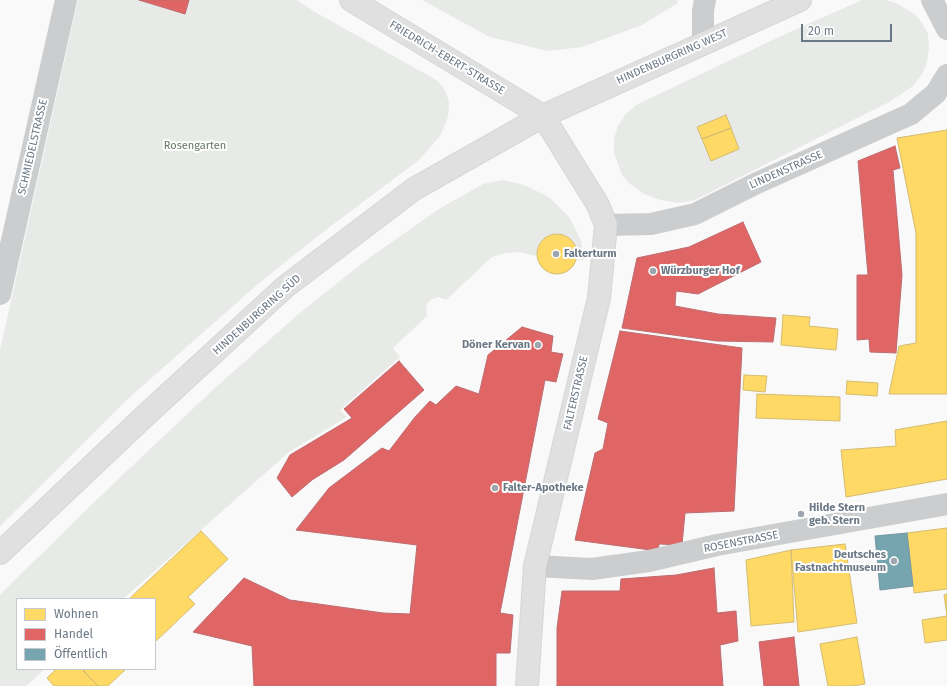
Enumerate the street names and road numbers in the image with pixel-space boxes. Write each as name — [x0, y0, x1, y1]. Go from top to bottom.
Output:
street label: FRIEDRICH-EBERT-STRASSE — [387, 18, 507, 98]
street label: HINDENBURGRING WEST — [615, 27, 729, 87]
street label: SCHMIEDELSTRASSE — [16, 98, 50, 196]
street label: LINDENSTRASSE — [747, 148, 825, 192]
street label: HINDENBURGRING SÜD — [210, 272, 304, 358]
street label: FALTERSTRASSE — [561, 354, 591, 432]
street label: ROSENSTRASSE — [703, 528, 779, 556]

